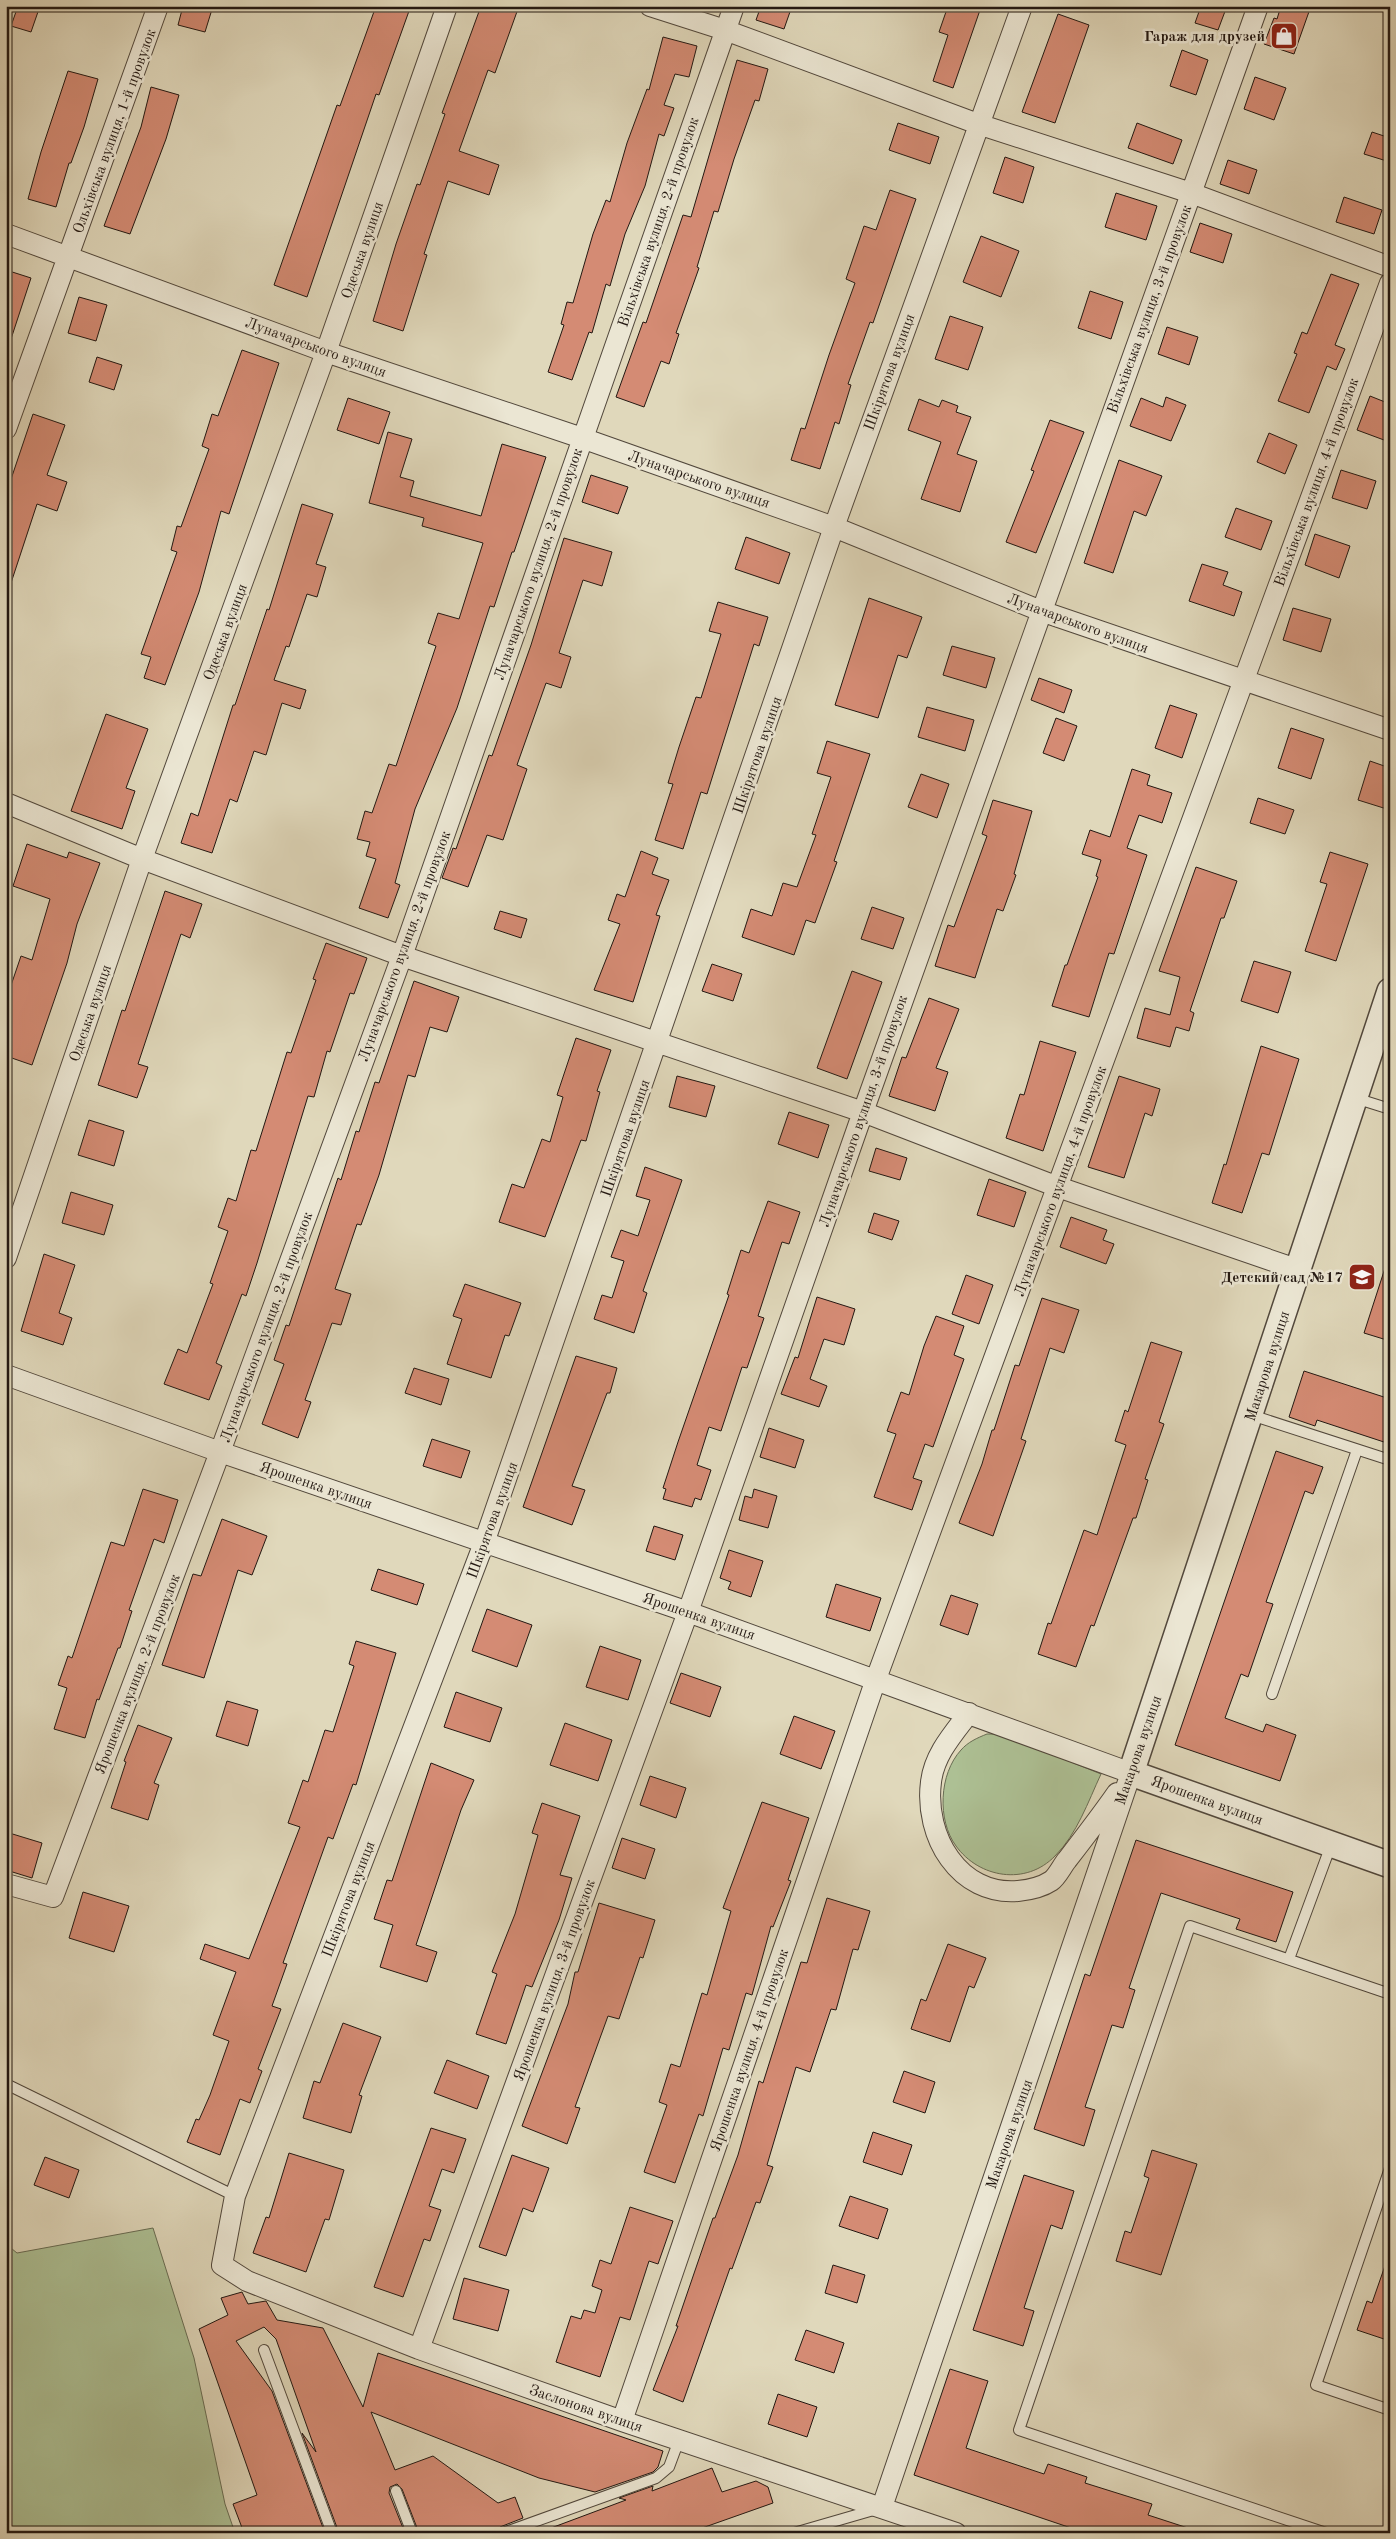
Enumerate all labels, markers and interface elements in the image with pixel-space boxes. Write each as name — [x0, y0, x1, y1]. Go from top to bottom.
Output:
shop icon: Гараж для друзей — [1269, 21, 1299, 51]
street label: Ольхівська вулиця, 1-й провулок — [71, 27, 160, 236]
place label: Гараж для друзей — [1144, 30, 1265, 45]
street label: Вільхівська вулиця, 2-й провулок — [616, 115, 703, 329]
street label: Одеська вулиця — [340, 200, 387, 301]
street label: Вільхівська вулиця, 3-й провулок — [1106, 203, 1195, 416]
street label: Шкірятова вулиця — [862, 312, 919, 433]
street label: Луначарського вулиця — [243, 316, 388, 381]
street label: Вільхівська вулиця, 4-й провулок — [1273, 376, 1362, 589]
street label: Луначарського вулиця, 2-й провулок — [493, 446, 586, 682]
street label: Луначарського вулиця — [626, 449, 772, 512]
street label: Одеська вулиця — [202, 582, 251, 683]
street label: Луначарського вулиця — [1005, 592, 1150, 657]
street label: Шкірятова вулиця — [731, 695, 786, 816]
street label: Луначарського вулиця, 2-й провулок — [357, 829, 454, 1064]
street label: Одеська вулиця — [68, 963, 115, 1064]
street label: Луначарського вулиця, 3-й провулок — [818, 993, 911, 1229]
street label: Луначарського вулиця, 4-й провулок — [1013, 1064, 1110, 1299]
street label: Шкірятова вулиця — [599, 1078, 654, 1199]
street label: Луначарського вулиця, 2-й провулок — [219, 1210, 316, 1445]
school or university icon: Детский сад №17 — [1347, 1262, 1377, 1292]
place label: Детский сад №17 — [1221, 1271, 1343, 1286]
street label: Макарова вулиця — [1244, 1309, 1293, 1423]
street label: Ярошенка вулиця — [257, 1460, 374, 1513]
street label: Шкірятова вулиця — [465, 1460, 522, 1581]
street label: Ярошенка вулиця, 2-й провулок — [93, 1572, 184, 1777]
street label: Ярошенка вулиця — [640, 1591, 757, 1644]
street label: Макарова вулиця — [1114, 1694, 1165, 1807]
street label: Ярошенка вулиця — [1148, 1774, 1265, 1829]
street label: Шкірятова вулиця — [320, 1839, 379, 1960]
street label: Ярошенка вулиця, 3-й провулок — [512, 1877, 599, 2083]
street label: Ярошенка вулиця, 4-й провулок — [709, 1947, 792, 2154]
street label: Макарова вулиця — [985, 2078, 1036, 2191]
street label: Заслонова вулиця — [527, 2383, 644, 2436]

